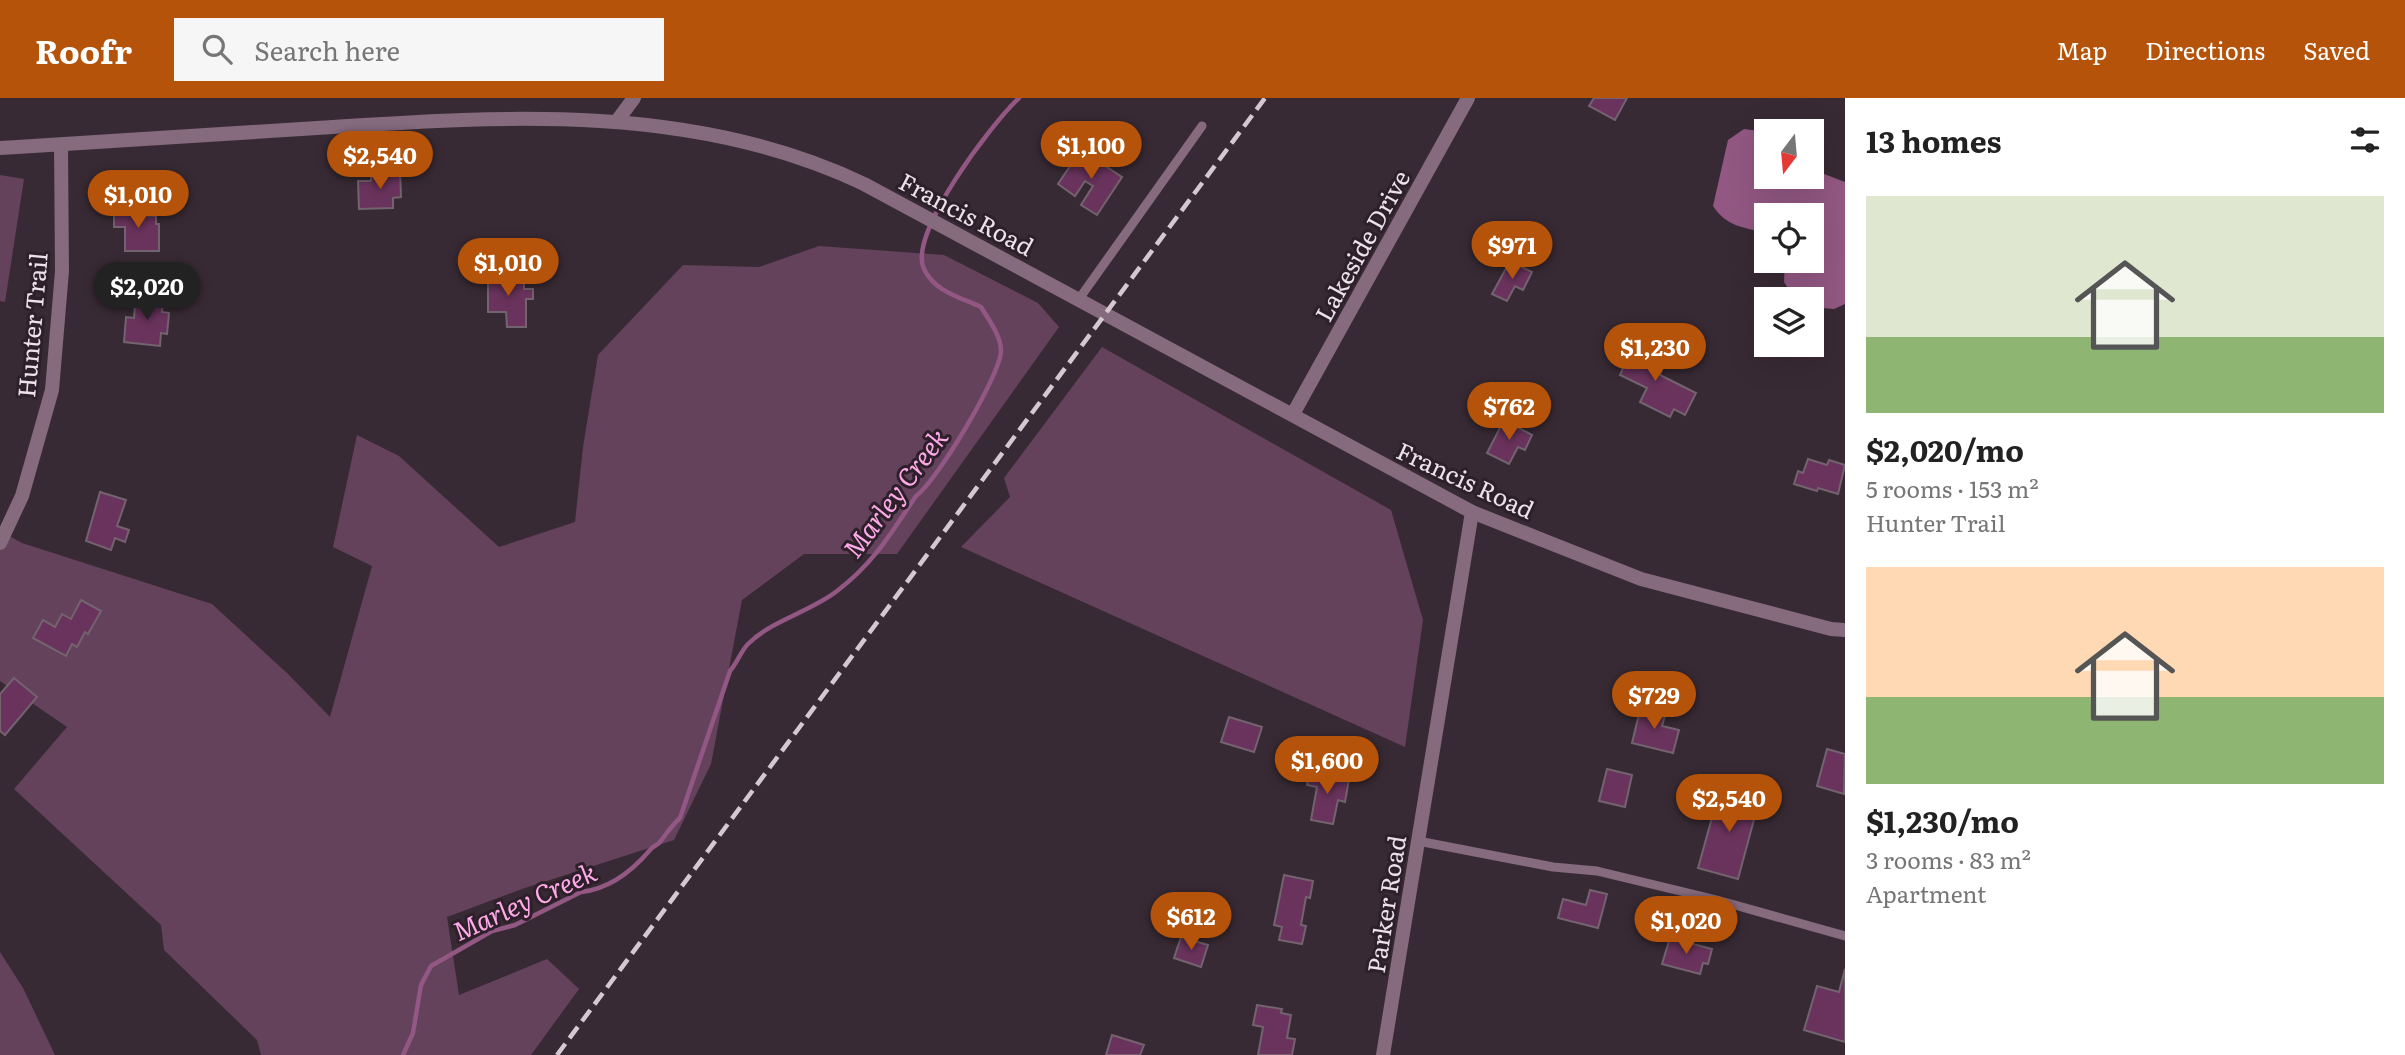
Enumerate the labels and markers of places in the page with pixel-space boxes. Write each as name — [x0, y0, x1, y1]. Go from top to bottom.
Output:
pin: $1,100 — [1034, 122, 1148, 181]
pin: $2,540 — [323, 132, 437, 191]
pin: $1,010 — [81, 170, 195, 230]
pin: $971 — [1471, 222, 1553, 281]
pin: $1,010 — [451, 238, 565, 298]
pin: $2,020 — [90, 262, 204, 322]
pin: $1,230 — [1598, 324, 1712, 383]
pin: $762 — [1468, 382, 1550, 442]
pin: $729 — [1613, 672, 1695, 731]
pin: $1,600 — [1270, 736, 1384, 796]
pin: $2,540 — [1672, 774, 1786, 834]
pin: $612 — [1150, 892, 1232, 952]
pin: $1,020 — [1629, 896, 1743, 956]

